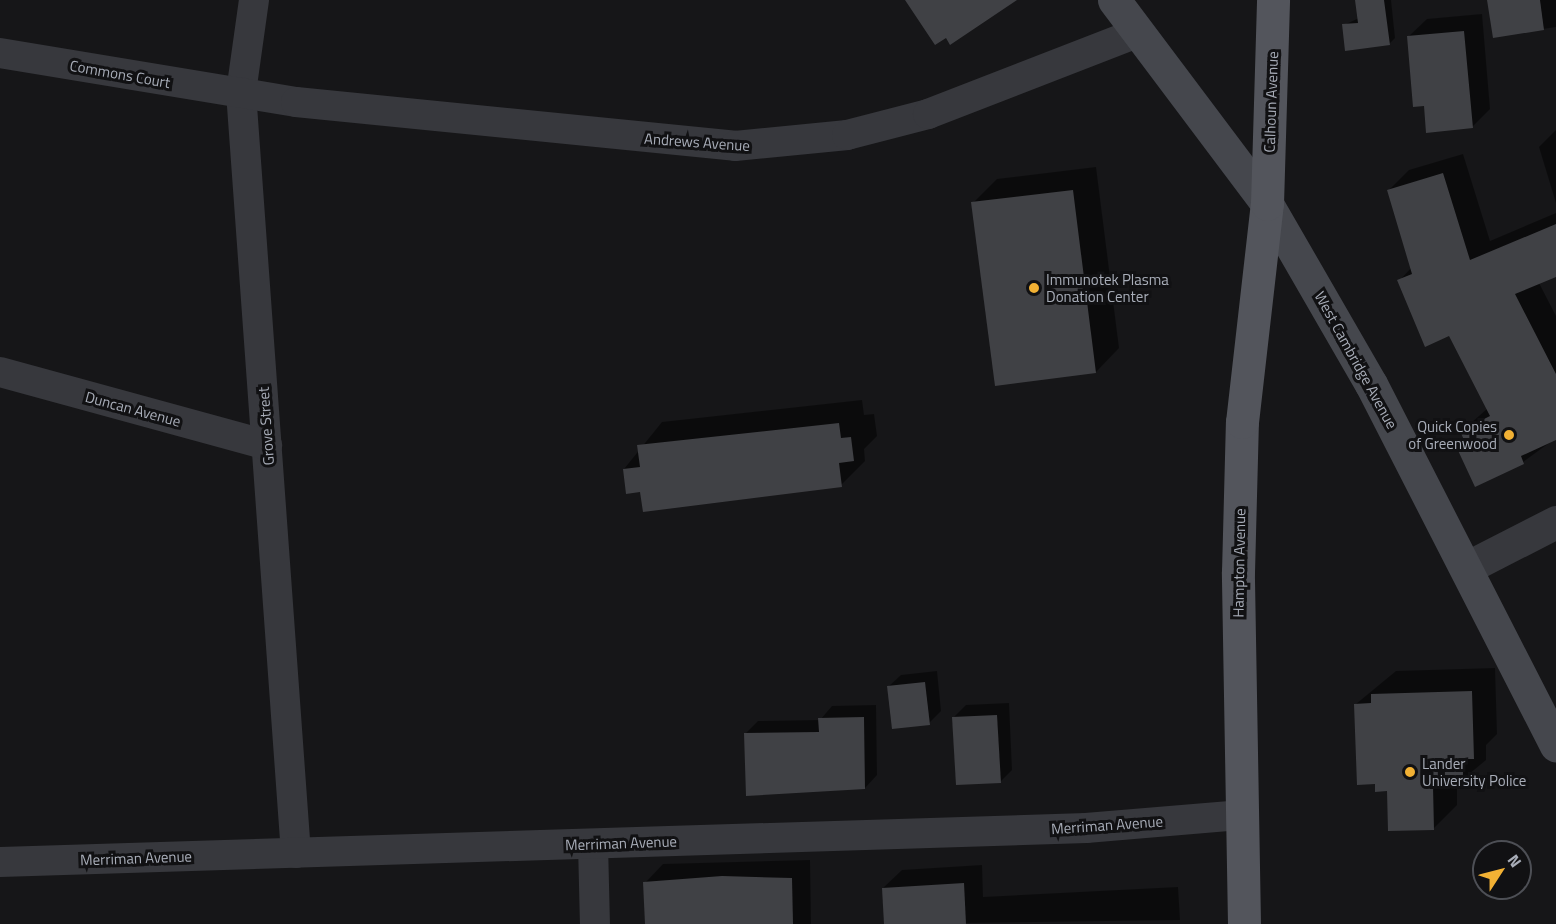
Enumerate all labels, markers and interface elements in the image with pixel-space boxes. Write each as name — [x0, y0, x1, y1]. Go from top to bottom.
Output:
street label: Calhoun Avenue — [1260, 51, 1282, 153]
street label: Commons Court — [68, 56, 172, 92]
street label: Andrews Avenue — [643, 129, 751, 155]
place label: Immunotek Plasma Donation Center — [1046, 270, 1169, 305]
marker: Immunotek Plasma Donation Center — [1027, 281, 1041, 295]
street label: West Cambridge Avenue — [1311, 288, 1401, 432]
street label: Grove Street — [254, 386, 278, 466]
street label: Duncan Avenue — [83, 388, 183, 430]
place label: Quick Copies of Greenwood — [1408, 417, 1497, 452]
marker: Quick Copies of Greenwood — [1502, 428, 1516, 442]
street label: Hampton Avenue — [1229, 508, 1249, 618]
place label: Lander University Police — [1422, 754, 1526, 789]
marker: Lander University Police — [1403, 765, 1417, 779]
street label: Merriman Avenue — [1050, 812, 1164, 838]
street label: Merriman Avenue — [565, 832, 677, 854]
north arrow — [1472, 840, 1532, 900]
street label: Merriman Avenue — [80, 847, 192, 869]
text: N — [1502, 849, 1528, 872]

